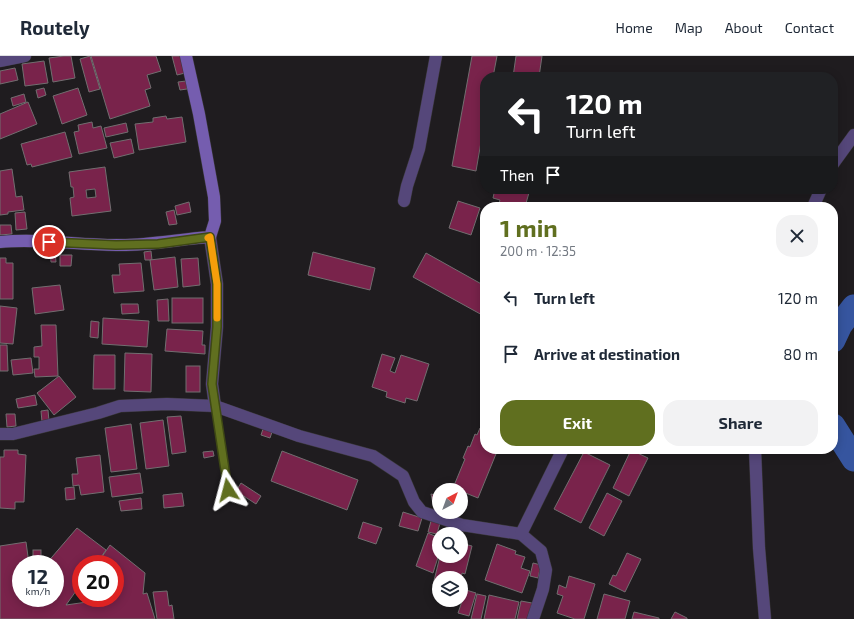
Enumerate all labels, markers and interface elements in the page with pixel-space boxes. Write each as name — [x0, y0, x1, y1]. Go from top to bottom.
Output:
text: Routely — [20, 16, 90, 39]
text: Home — [616, 19, 653, 36]
text: Map — [675, 19, 703, 36]
text: About — [725, 19, 763, 36]
text: Contact — [785, 19, 834, 36]
text: 120 m — [566, 86, 643, 120]
icon: left — [500, 88, 552, 140]
text: Turn left — [566, 120, 636, 142]
icon: arrive — [542, 164, 564, 186]
text: Then — [500, 166, 534, 184]
text: 1 min — [500, 213, 558, 242]
button: close — [776, 215, 818, 257]
pin — [32, 225, 66, 259]
icon: arrive — [38, 231, 60, 253]
text: 200 m · 12:35 — [500, 243, 576, 259]
icon: left — [500, 287, 522, 309]
text: Turn left — [534, 289, 595, 307]
text: 120 m — [778, 289, 818, 307]
icon: arrive — [500, 343, 522, 365]
text: Arrive at destination — [534, 345, 680, 363]
text: 80 m — [783, 345, 818, 363]
button: Exit — [500, 400, 655, 446]
button: Share — [663, 400, 818, 446]
position arrow — [207, 469, 249, 511]
north arrow — [432, 483, 468, 519]
map controls — [432, 483, 468, 607]
button: search — [432, 527, 468, 563]
speed limit sign: 20 — [72, 555, 124, 607]
text: 12 — [28, 564, 48, 588]
button: layers — [432, 571, 468, 607]
text: km/h — [26, 585, 50, 597]

